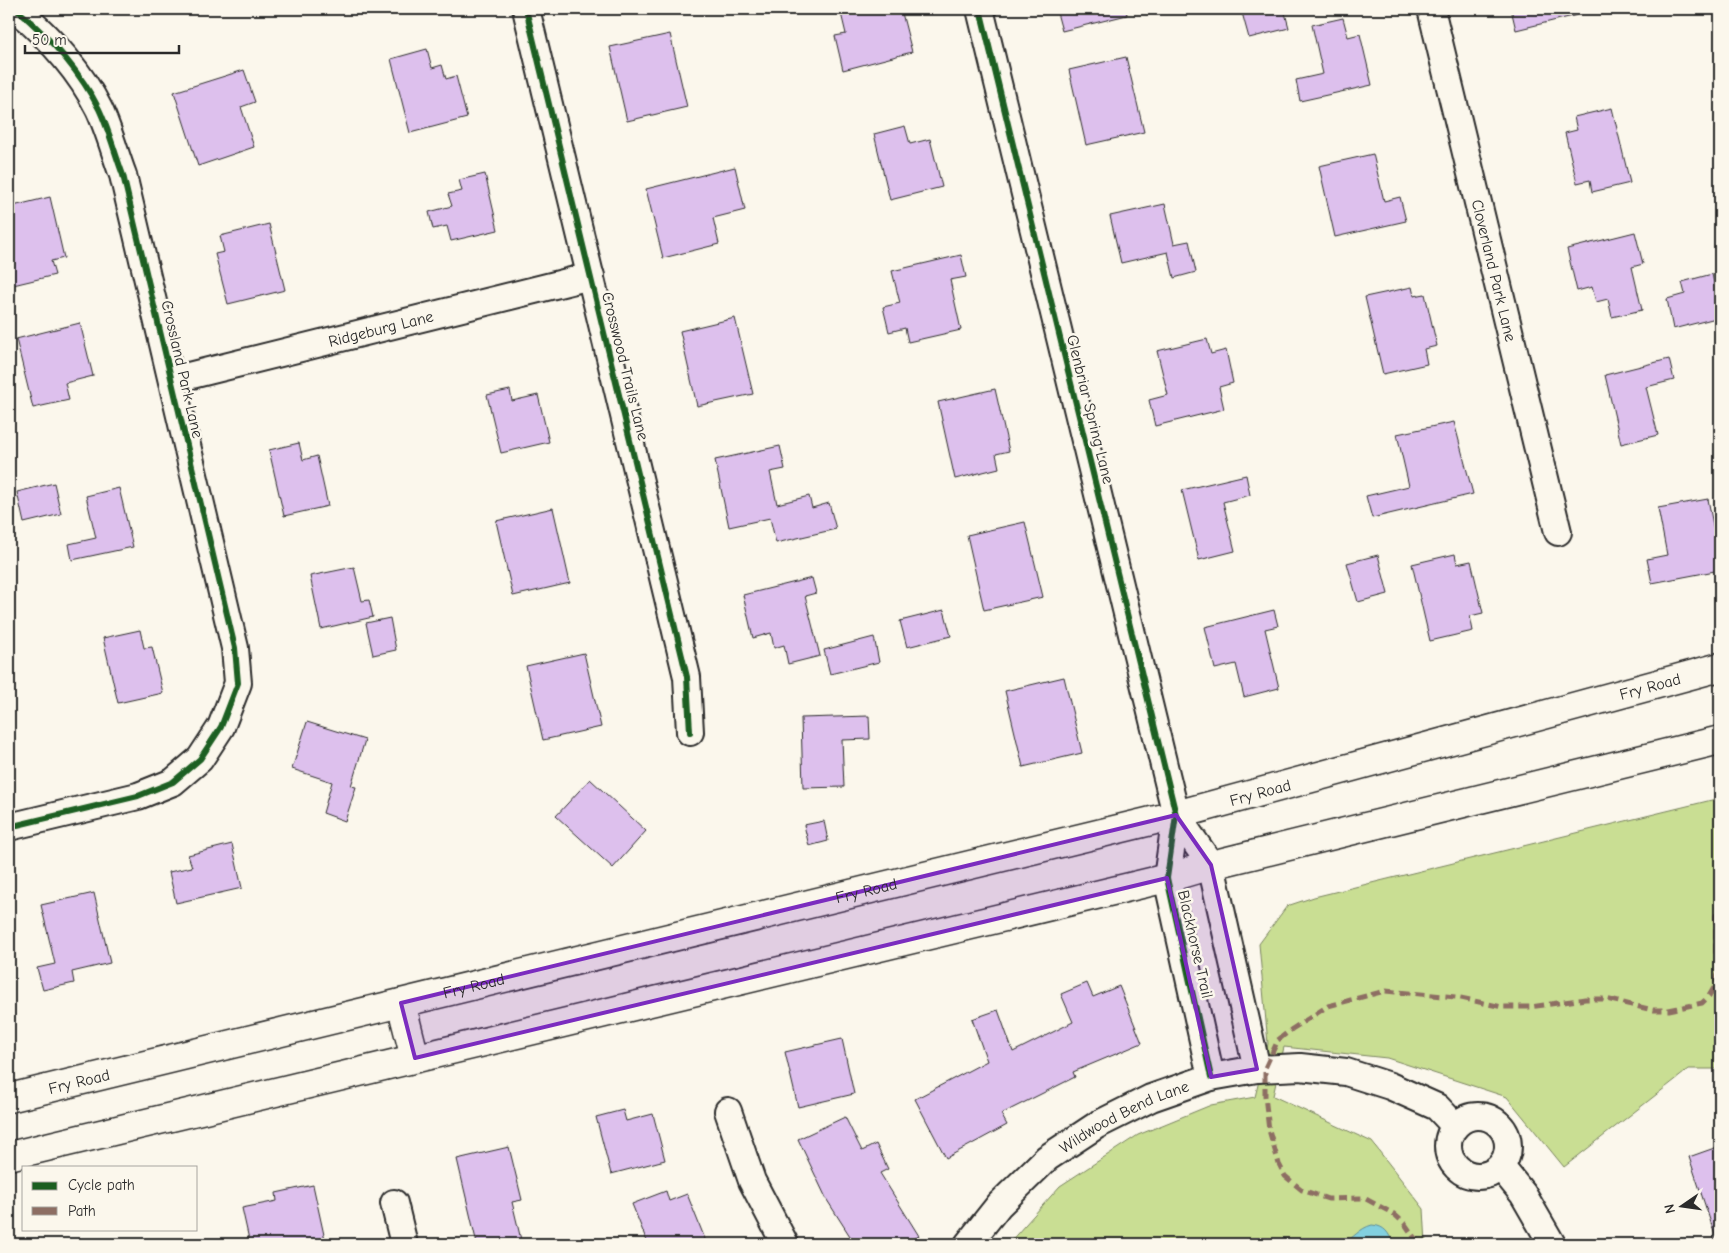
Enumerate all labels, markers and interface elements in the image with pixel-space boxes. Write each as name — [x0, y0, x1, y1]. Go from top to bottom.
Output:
scale bar — [25, 22, 179, 54]
text: 50 m — [32, 31, 67, 49]
street label: Cloverland Park Lane — [1468, 198, 1519, 344]
street label: Crosswood Trails Lane — [598, 290, 652, 442]
street label: Crossland Park Lane — [157, 299, 207, 440]
street label: Ridgeburg Lane — [327, 307, 435, 351]
street label: Glenbriar Spring Lane — [1063, 333, 1117, 486]
street label: Fry Road — [1618, 670, 1683, 704]
street label: Fry Road — [1228, 776, 1293, 810]
street label: Fry Road — [834, 875, 899, 907]
street label: Blackhorse Trail — [1174, 888, 1216, 1000]
street label: Fry Road — [441, 970, 506, 1002]
street label: Fry Road — [47, 1066, 112, 1098]
street label: Wildwood Bend Lane — [1056, 1077, 1191, 1157]
legend — [22, 1166, 198, 1230]
text: Cycle path — [68, 1176, 135, 1194]
north arrow — [1656, 1180, 1706, 1230]
text: Path — [68, 1202, 96, 1220]
text: N — [1661, 1202, 1679, 1215]

